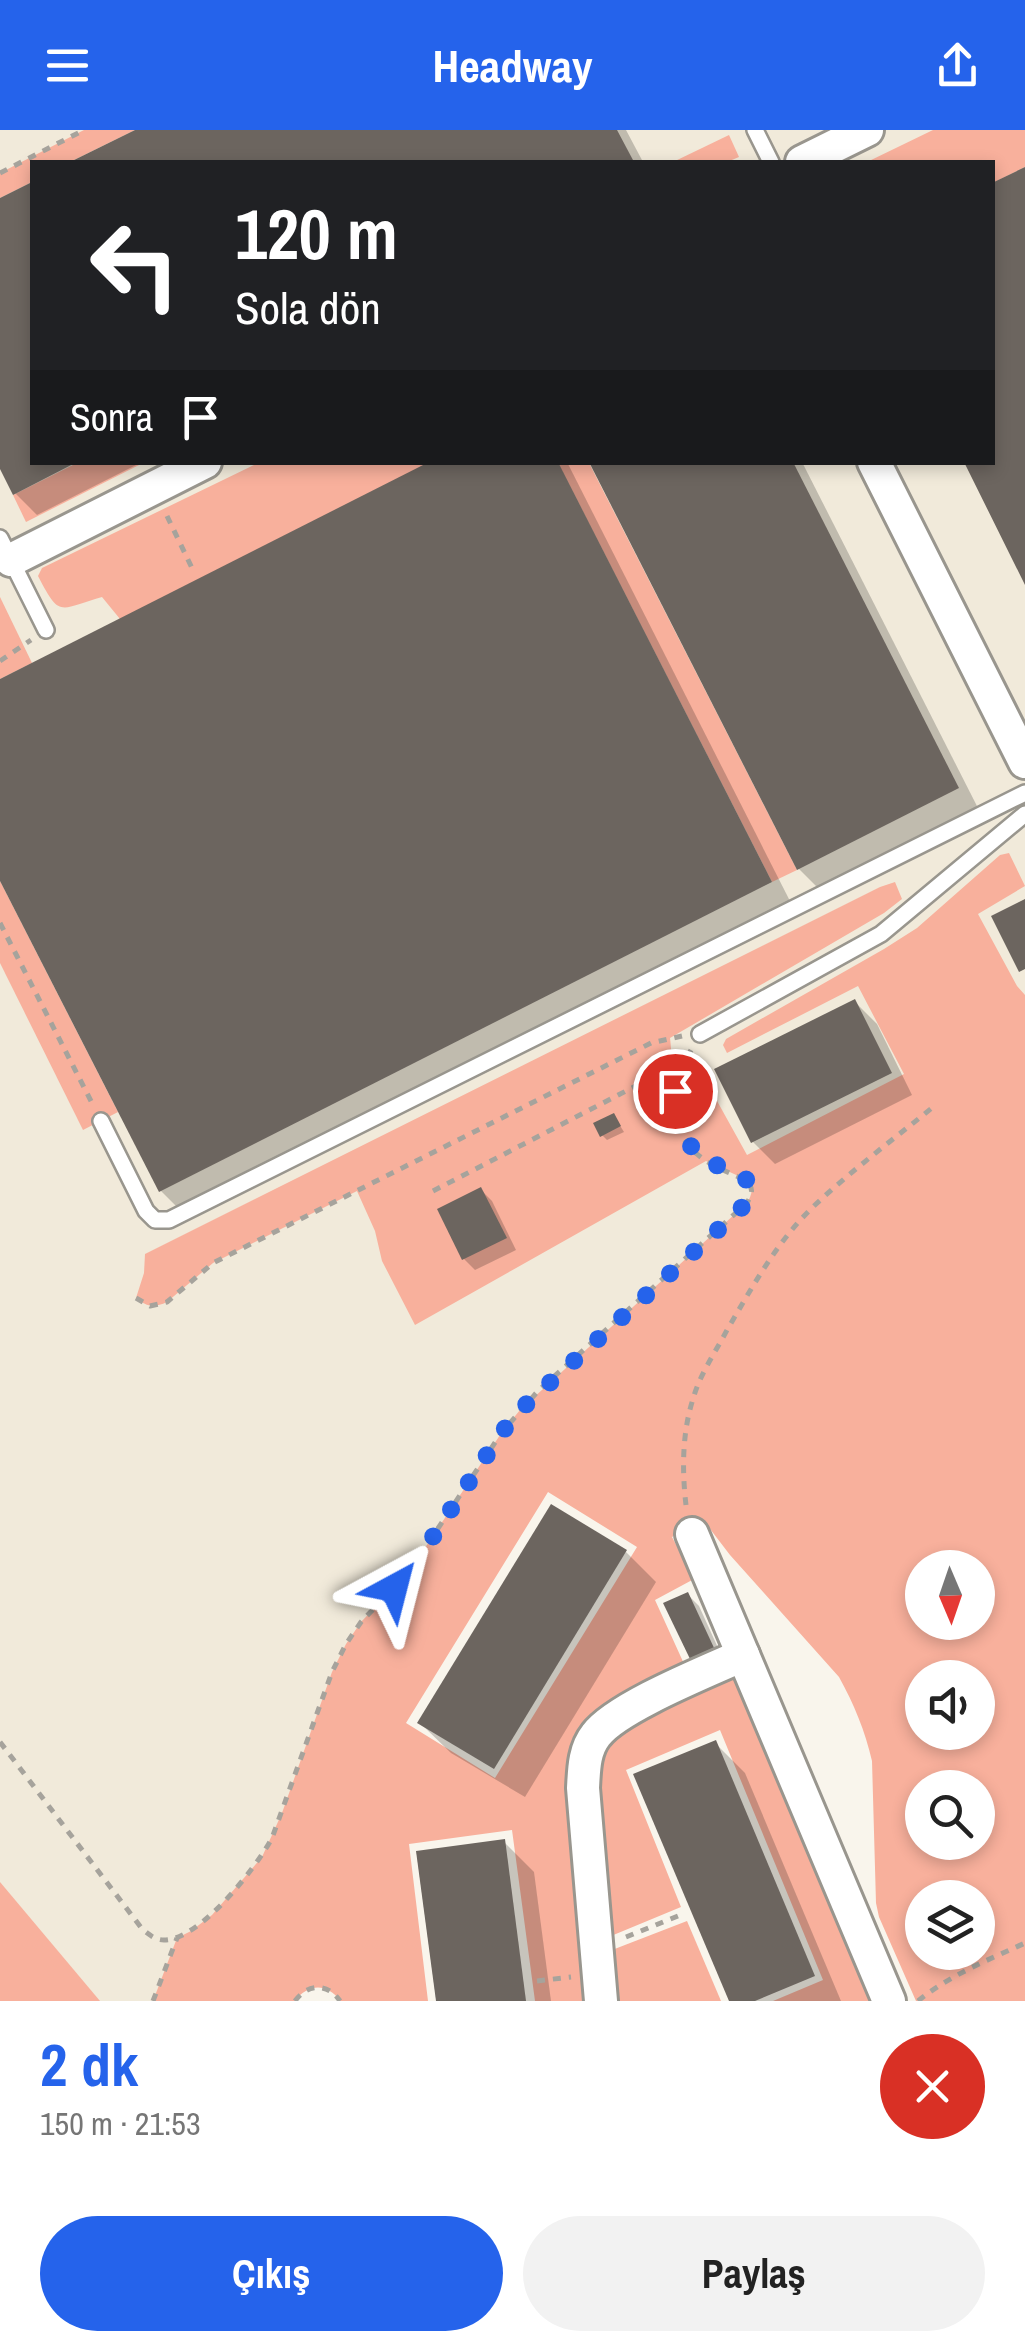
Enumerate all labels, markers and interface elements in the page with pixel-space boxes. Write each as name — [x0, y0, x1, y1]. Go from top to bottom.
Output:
text: Headway — [433, 35, 592, 96]
icon: menu — [40, 38, 95, 93]
icon: share — [930, 38, 985, 93]
text: 120 m — [235, 187, 398, 281]
icon: left — [70, 200, 200, 330]
text: Sola dön — [235, 277, 381, 338]
icon: arrive — [173, 390, 228, 445]
text: Sonra — [70, 392, 153, 443]
pin — [633, 1049, 718, 1134]
icon: arrive — [648, 1064, 703, 1119]
position arrow — [342, 1536, 446, 1640]
north arrow — [905, 1550, 995, 1640]
map controls — [905, 1550, 995, 1970]
button: sound — [905, 1660, 995, 1750]
button: search — [905, 1770, 995, 1860]
button: layers — [905, 1880, 995, 1970]
text: 2 dk — [40, 2024, 138, 2105]
button: close — [880, 2034, 985, 2139]
text: 150 m · 21:53 — [40, 2102, 200, 2145]
button: Çıkış — [40, 2216, 503, 2331]
button: Paylaş — [523, 2216, 985, 2331]

